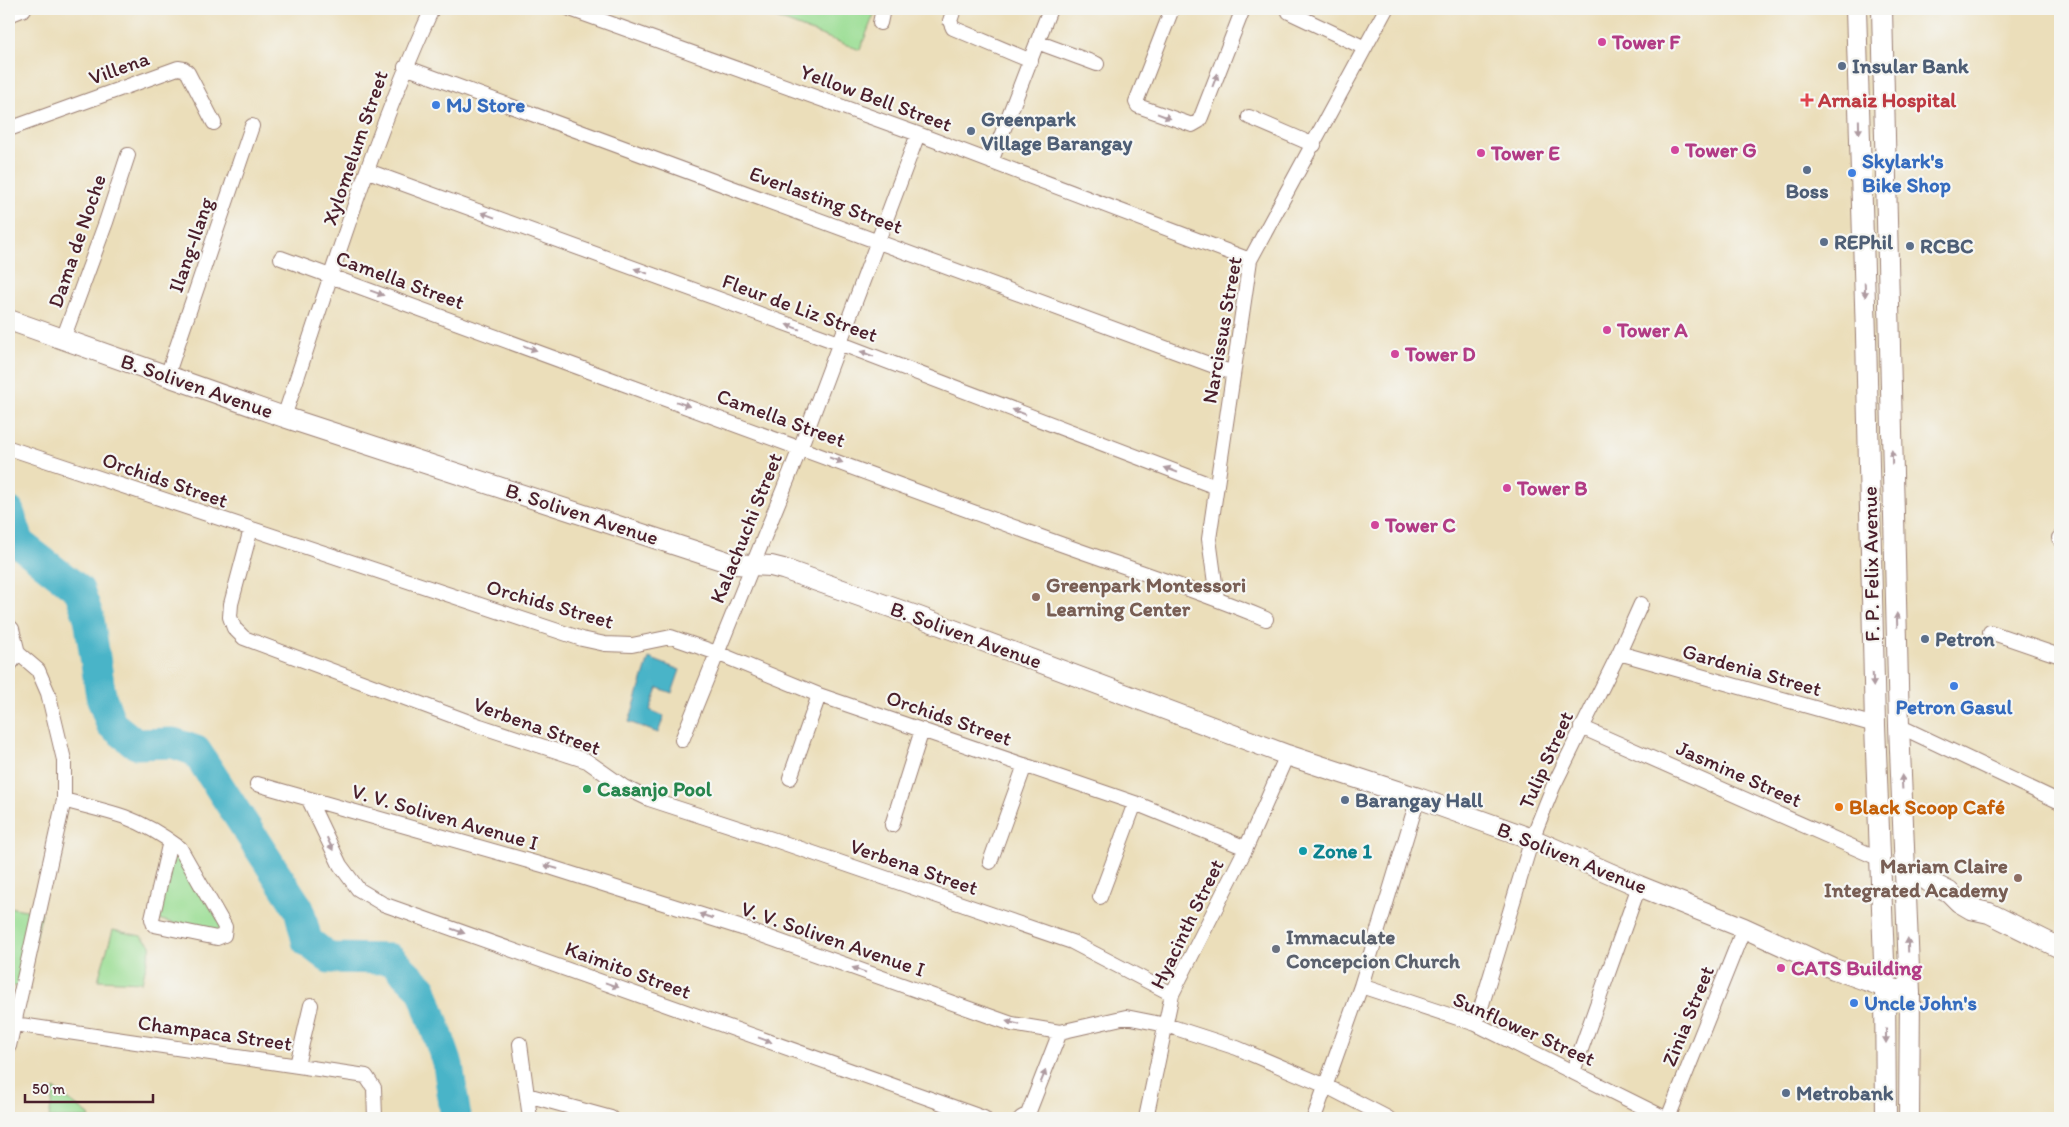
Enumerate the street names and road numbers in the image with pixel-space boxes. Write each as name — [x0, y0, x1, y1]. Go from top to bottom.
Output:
street label: Villena — [85, 45, 153, 90]
street label: Yellow Bell Street — [797, 58, 956, 137]
street label: Xylomelum Street — [316, 67, 393, 229]
street label: Everlasting Street — [746, 160, 906, 239]
street label: Dama de Noche — [42, 171, 111, 311]
street label: Ilang-Ilang — [163, 194, 219, 296]
street label: Camella Street — [332, 245, 468, 314]
street label: Narcissus Street — [1196, 254, 1247, 405]
street label: Fleur de Liz Street — [719, 268, 881, 347]
street label: B. Soliven Avenue — [118, 348, 277, 423]
street label: Camella Street — [713, 383, 849, 452]
street label: Orchids Street — [99, 446, 231, 513]
street label: Kalachuchi Street — [704, 449, 787, 607]
street label: B. Soliven Avenue — [502, 477, 662, 550]
street label: F. P. Felix Avenue — [1857, 486, 1884, 642]
street label: Orchids Street — [484, 573, 617, 634]
street label: B. Soliven Avenue — [887, 596, 1045, 674]
street label: Gardenia Street — [1680, 638, 1825, 701]
street label: Orchids Street — [883, 684, 1015, 751]
street label: Verbena Street — [470, 691, 604, 760]
street label: Tulip Street — [1513, 707, 1578, 813]
street label: Jasmine Street — [1673, 735, 1806, 812]
street label: V. V. Soliven Avenue I — [349, 778, 541, 855]
street label: B. Soliven Avenue — [1494, 816, 1651, 899]
street label: Verbena Street — [847, 833, 982, 900]
street label: Hyacinth Street — [1144, 855, 1229, 993]
street label: V. V. Soliven Avenue I — [738, 895, 929, 982]
street label: Kaimito Street — [562, 935, 695, 1004]
street label: Zinia Street — [1656, 962, 1719, 1070]
street label: Sunflower Street — [1449, 986, 1599, 1071]
street label: Champaca Street — [136, 1009, 294, 1056]

